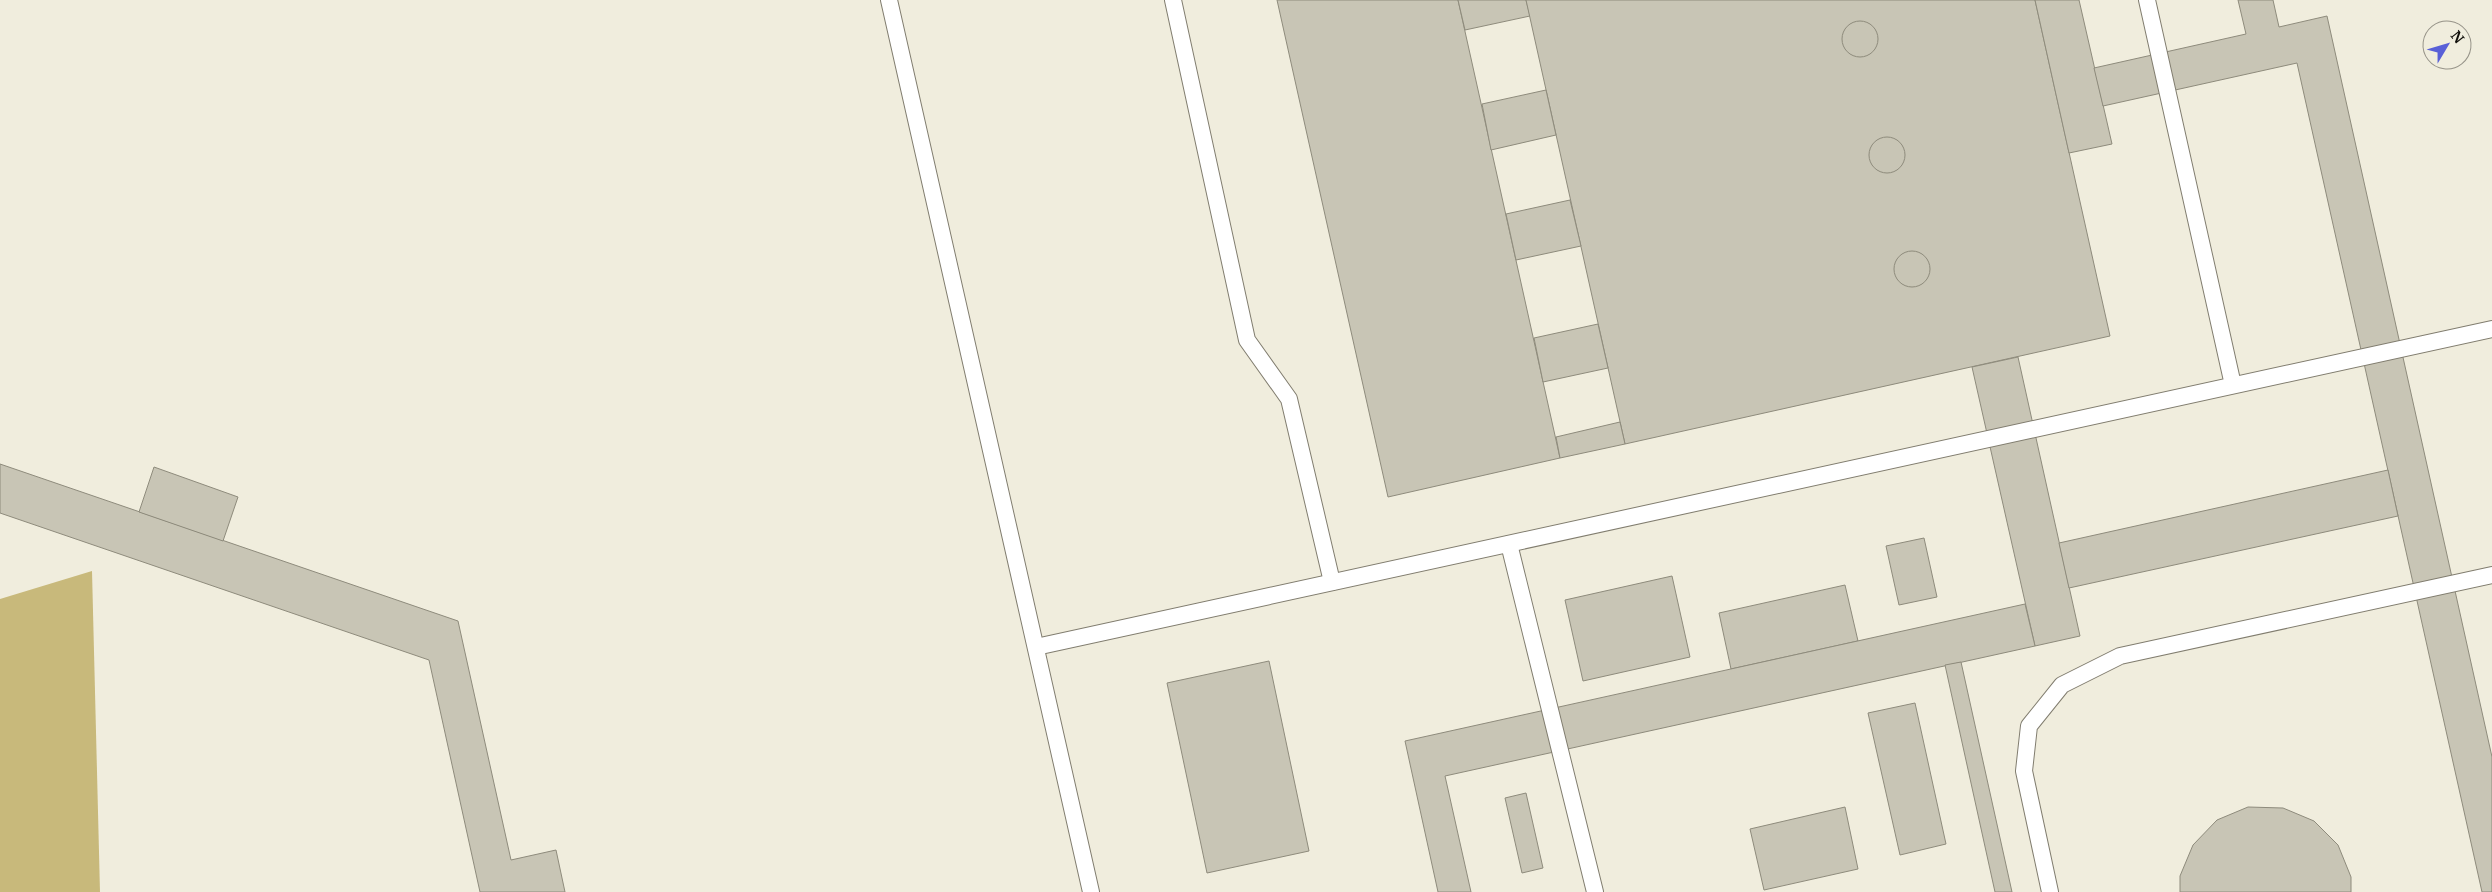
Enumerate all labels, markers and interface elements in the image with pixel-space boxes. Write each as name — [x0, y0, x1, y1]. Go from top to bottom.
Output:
north arrow — [2422, 20, 2472, 70]
text: N — [2447, 27, 2468, 47]

